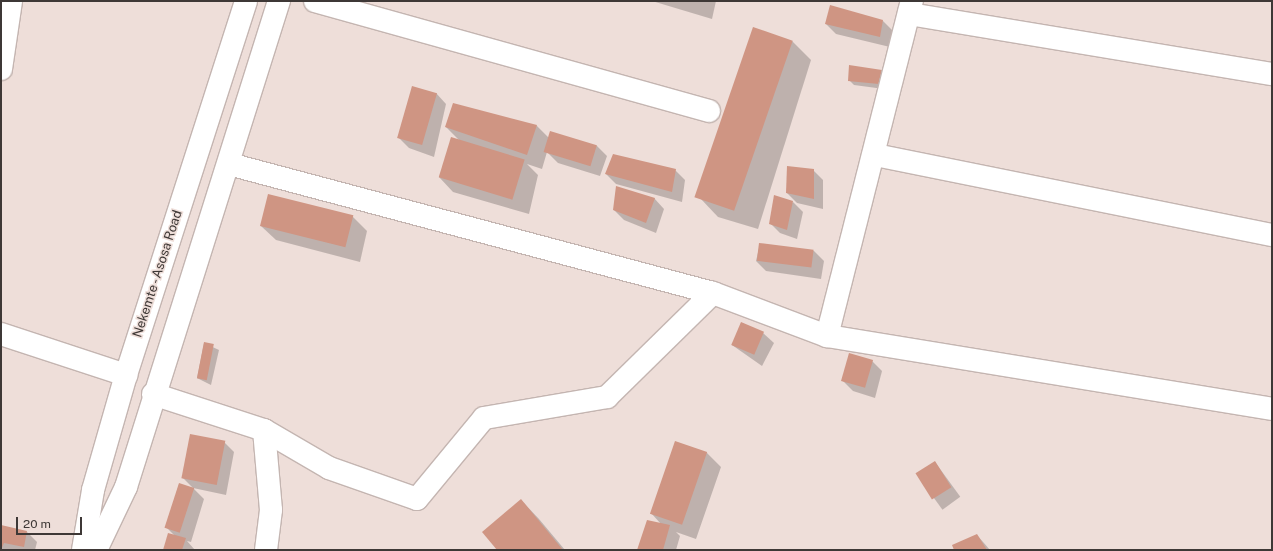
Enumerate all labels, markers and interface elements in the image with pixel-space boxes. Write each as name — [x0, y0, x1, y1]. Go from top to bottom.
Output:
street label: Nekemte - Asosa Road — [129, 207, 187, 341]
scale bar — [18, 509, 84, 535]
text: 20 m — [23, 517, 51, 531]

